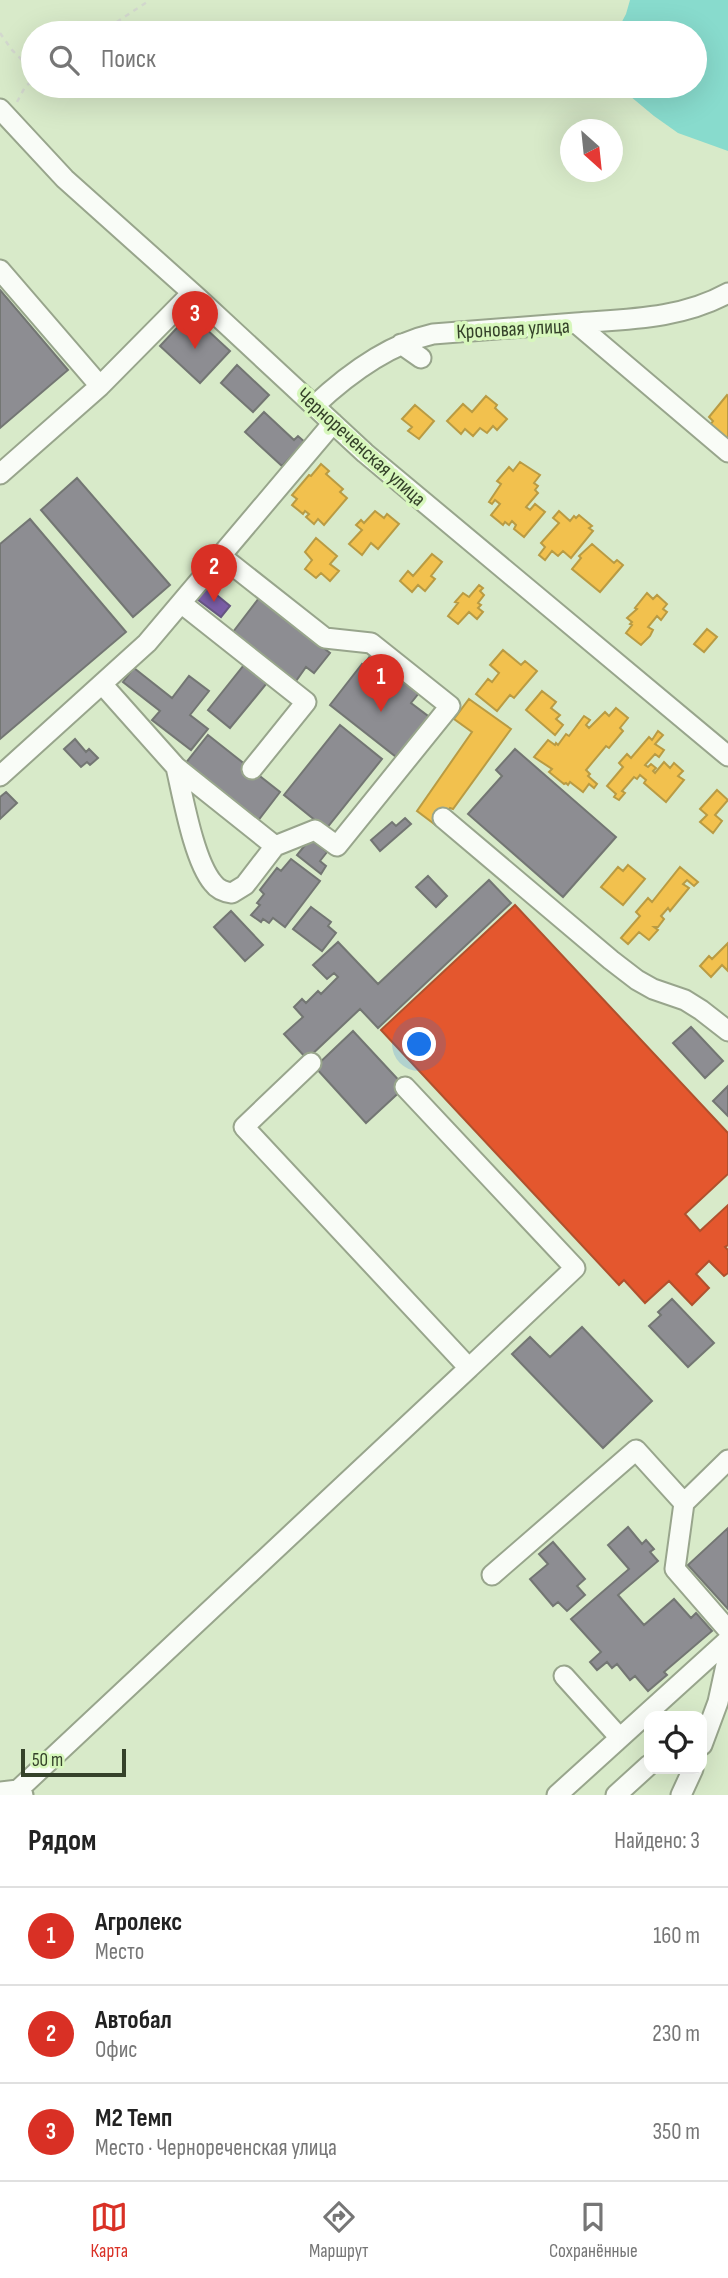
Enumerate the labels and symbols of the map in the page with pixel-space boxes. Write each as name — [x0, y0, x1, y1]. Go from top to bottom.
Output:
north arrow — [560, 119, 623, 182]
pin: 3 — [172, 291, 218, 349]
street label: Кроновая улица — [456, 314, 570, 344]
street label: Чернореченская улица — [291, 382, 431, 512]
pin: 2 — [191, 544, 237, 602]
pin: 1 — [358, 654, 404, 712]
your location — [402, 1027, 436, 1061]
scale bar — [21, 1746, 126, 1778]

